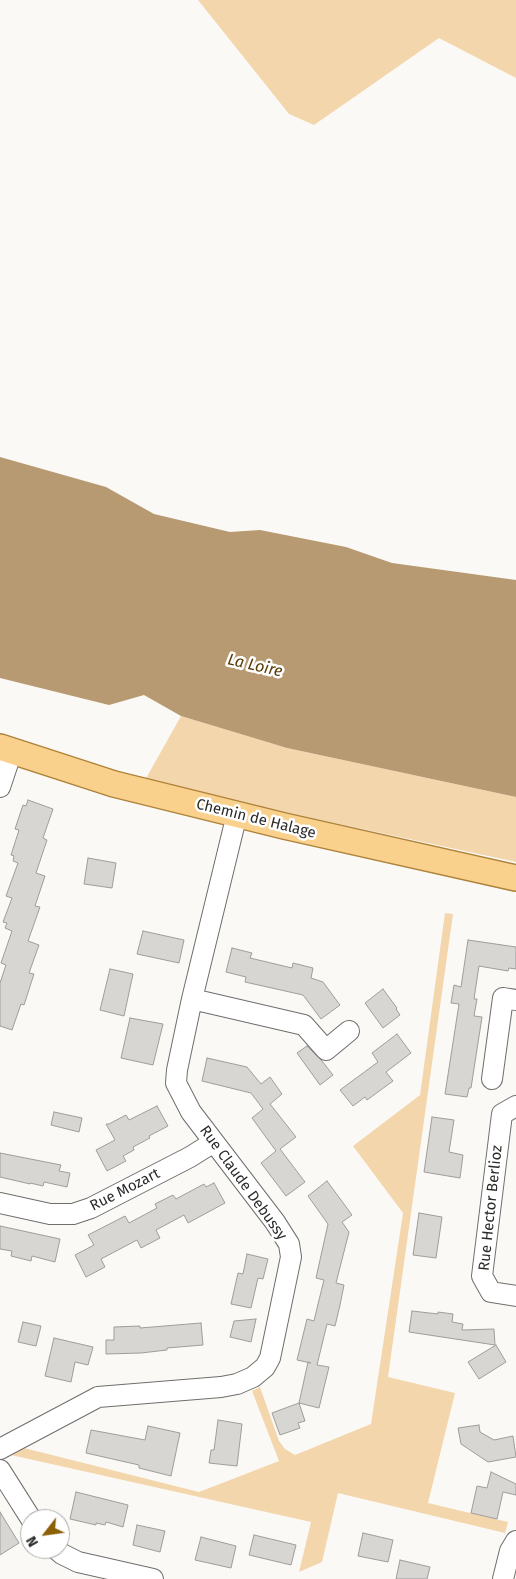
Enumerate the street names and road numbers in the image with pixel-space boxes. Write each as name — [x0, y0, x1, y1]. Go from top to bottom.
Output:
street label: Chemin de Halage — [194, 795, 318, 843]
street label: Rue Claude Debussy — [195, 1122, 291, 1244]
street label: Rue Hector Berlioz — [475, 1144, 507, 1272]
street label: Rue Mozart — [87, 1165, 163, 1215]

